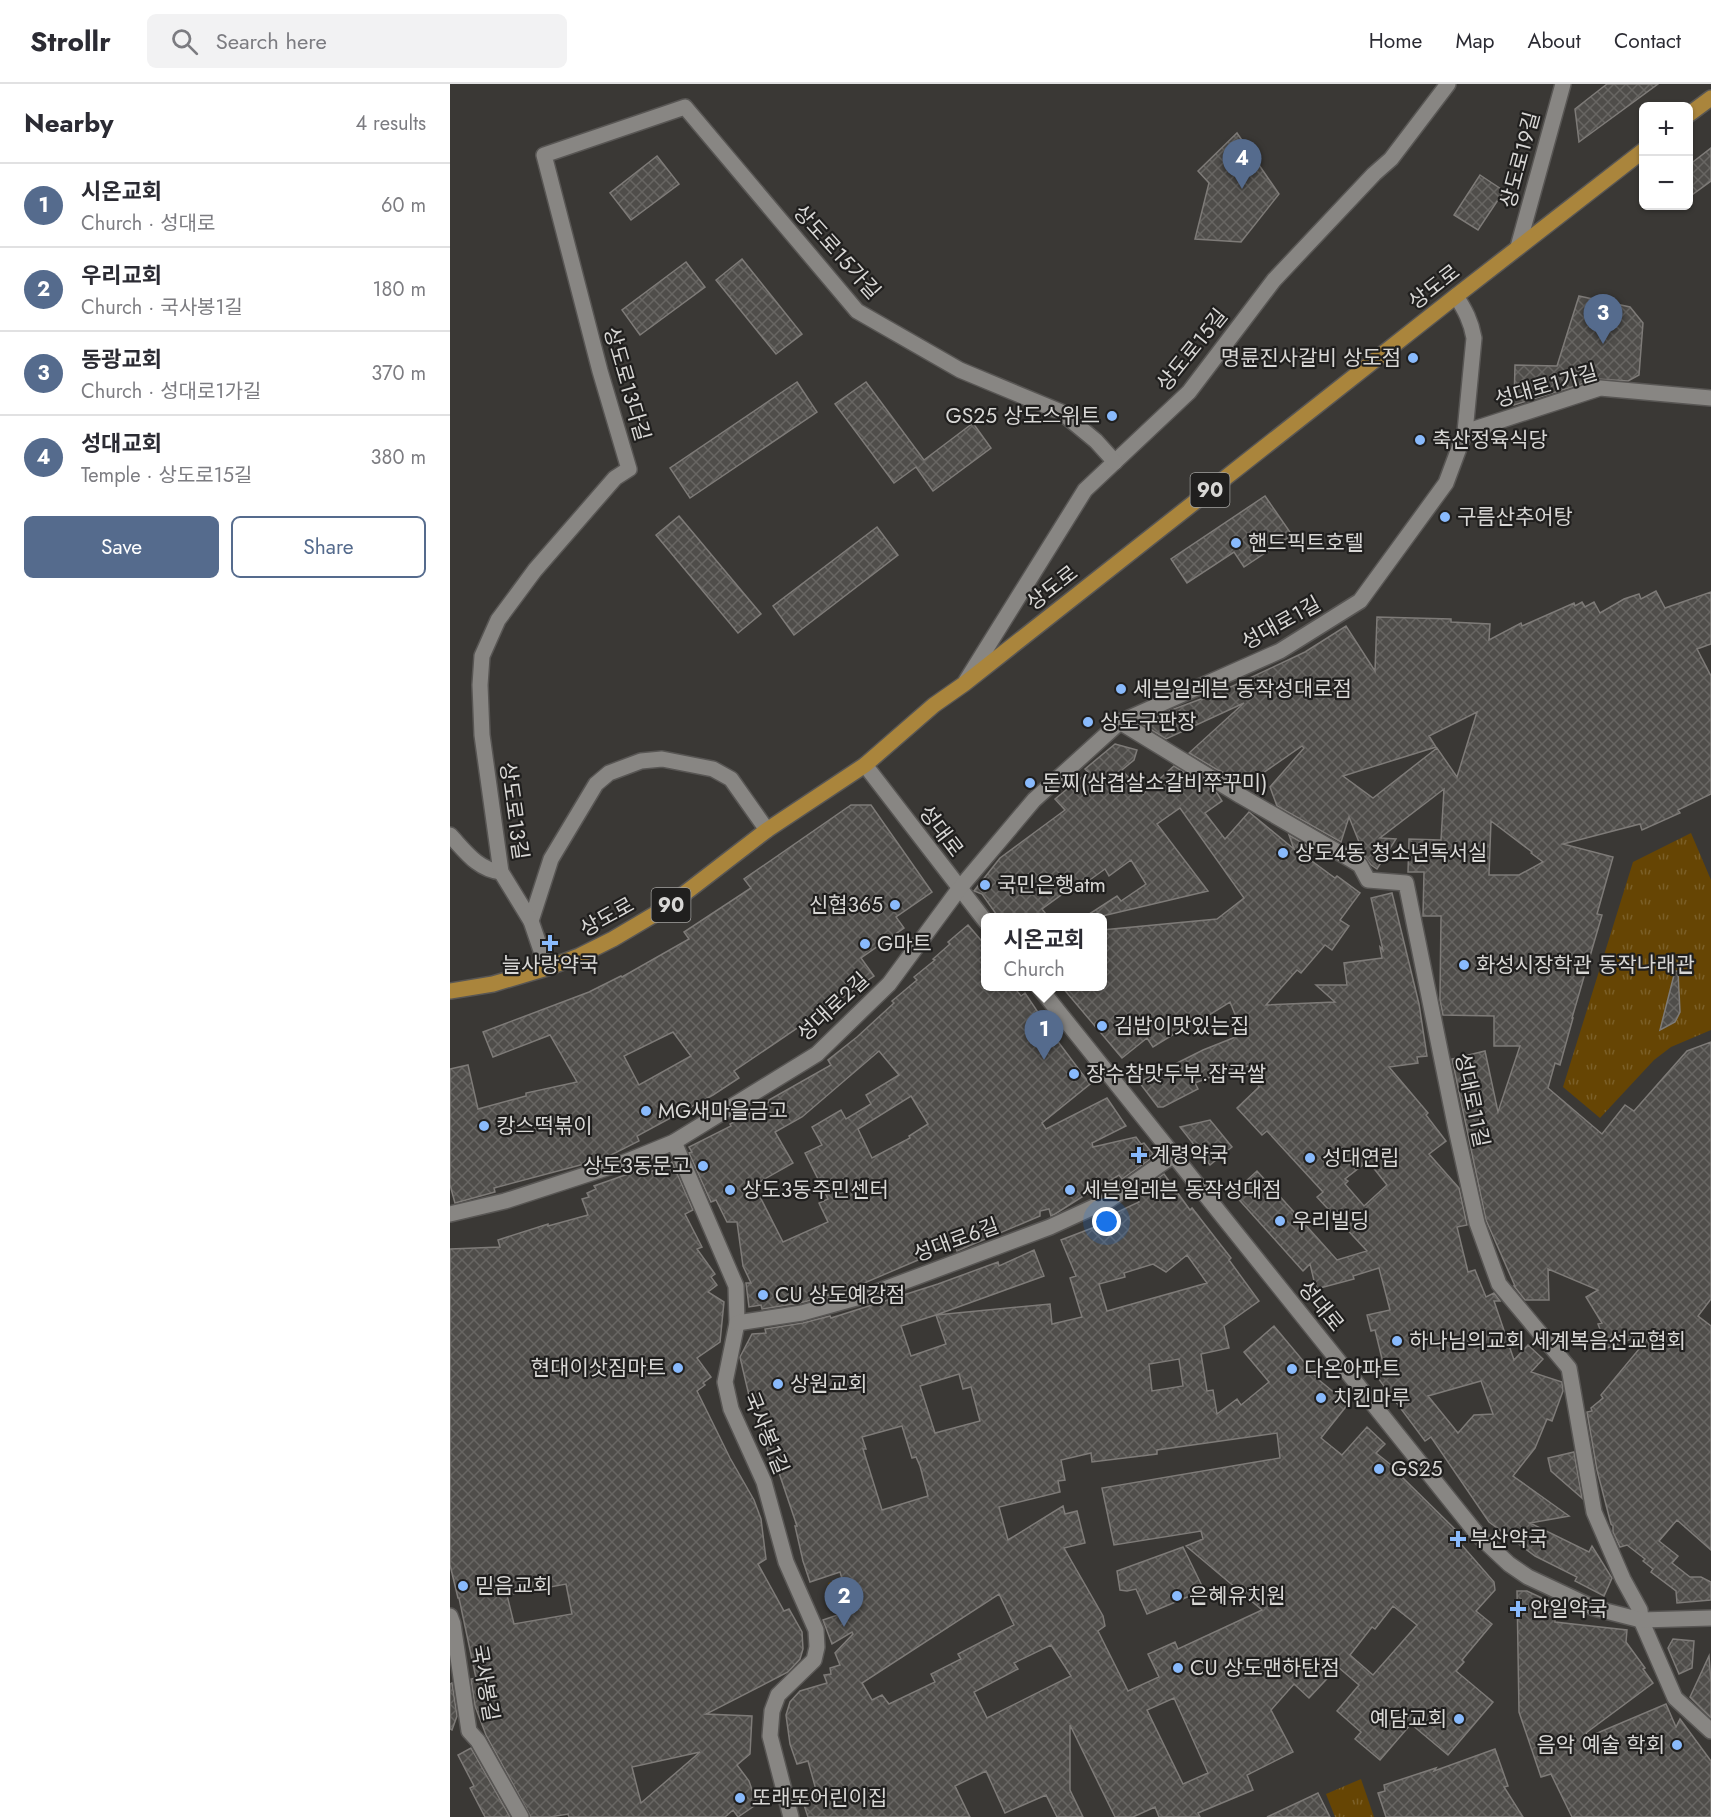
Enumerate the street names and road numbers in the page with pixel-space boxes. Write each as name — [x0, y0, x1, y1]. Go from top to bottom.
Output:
street label: 상도로19길 — [1493, 108, 1547, 212]
street label: 상도로15가길 — [786, 198, 888, 306]
street label: 상도로 — [1402, 257, 1466, 317]
street label: 상도로15길 — [1149, 302, 1235, 398]
street label: 상도로13다길 — [596, 323, 658, 445]
street label: 성대로1가길 — [1491, 357, 1601, 415]
road number: 90 — [1190, 473, 1230, 507]
street label: 상도로 — [1020, 558, 1084, 618]
street label: 성대로1길 — [1236, 589, 1326, 657]
street label: 상도로13길 — [492, 760, 536, 862]
street label: 성대로 — [912, 799, 970, 863]
road number: 90 — [652, 888, 690, 922]
street label: 상도로 — [574, 890, 640, 944]
street label: 성대로2길 — [790, 966, 876, 1048]
street label: 성대로11길 — [1447, 1050, 1497, 1150]
street label: 성대로6길 — [909, 1211, 1003, 1269]
street label: 성대로 — [1291, 1274, 1351, 1338]
street label: 국사봉1길 — [736, 1387, 796, 1479]
street label: 국사봉길 — [464, 1642, 506, 1724]

